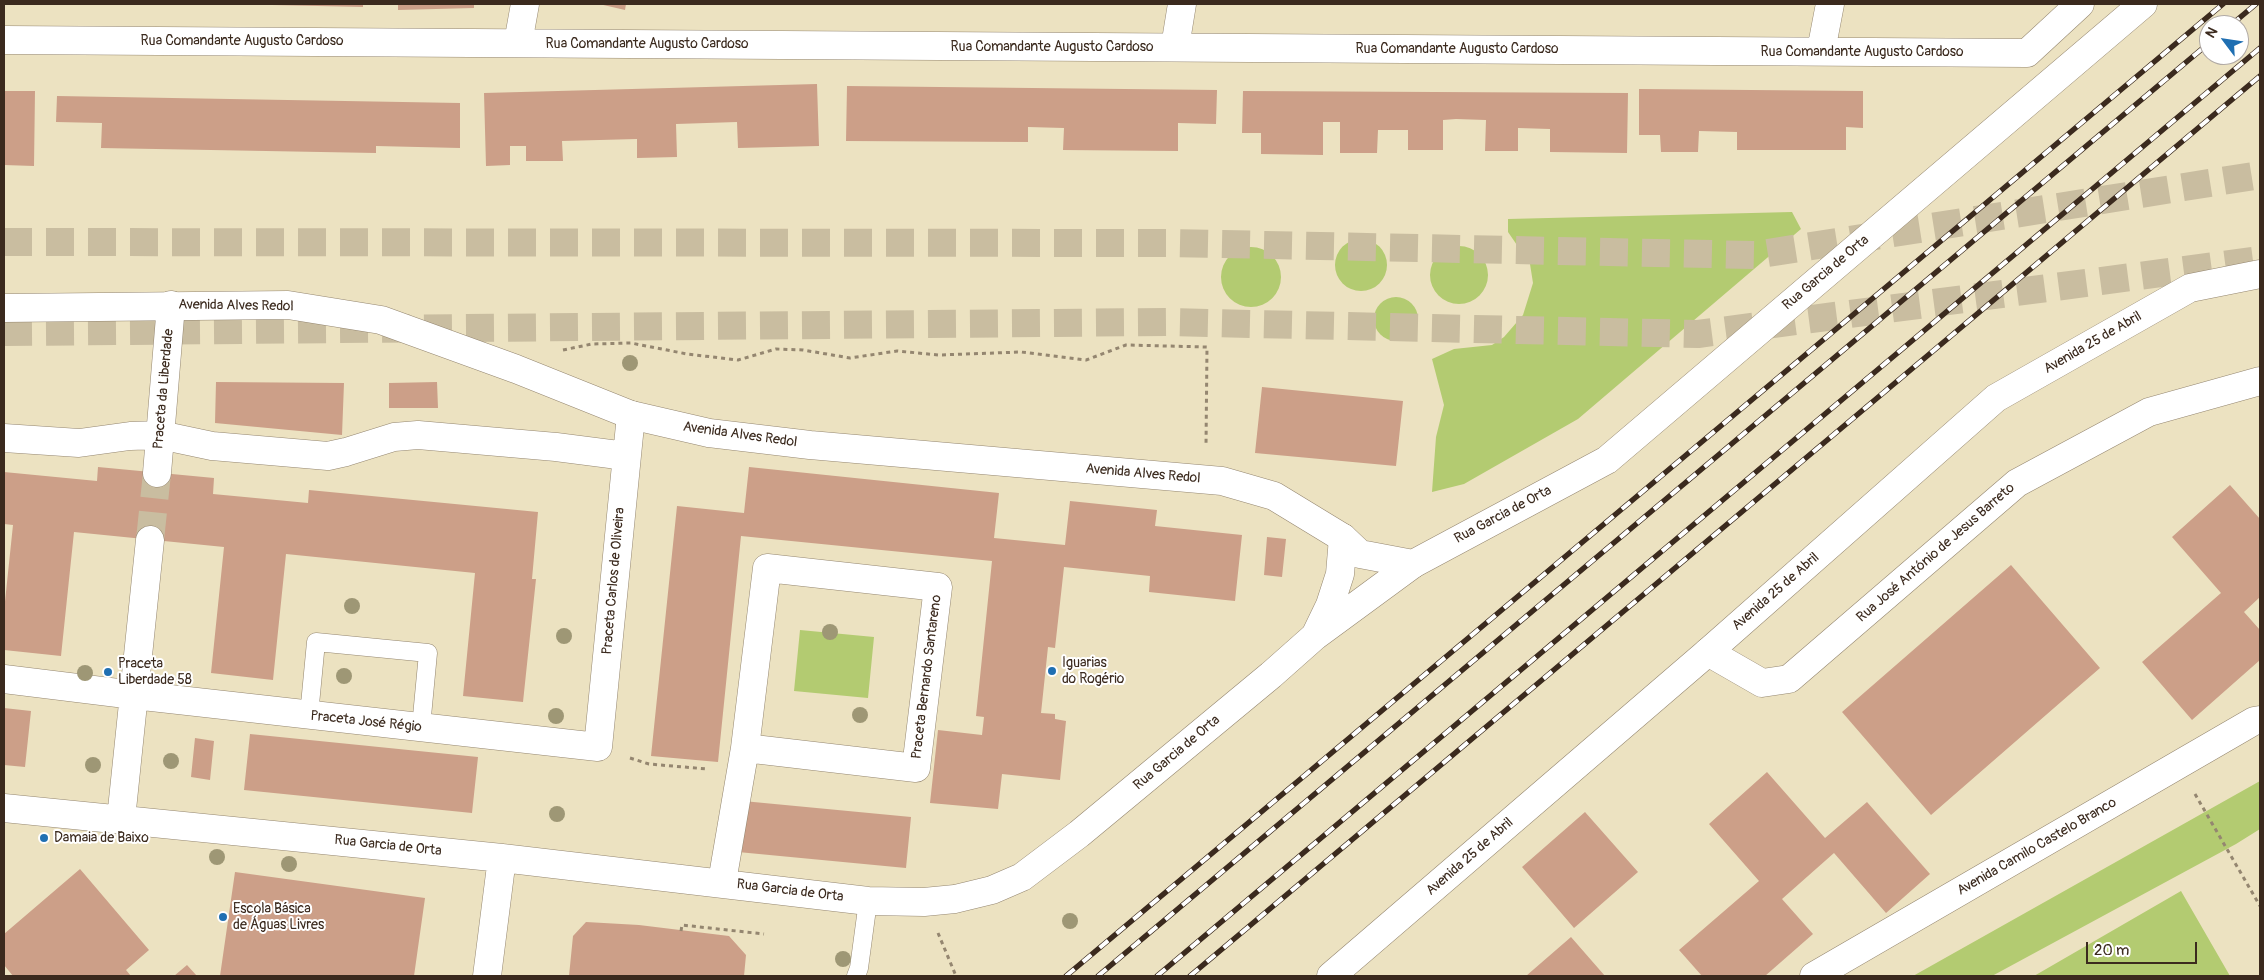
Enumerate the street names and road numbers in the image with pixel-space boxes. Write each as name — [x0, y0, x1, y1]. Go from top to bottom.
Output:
street label: Rua Comandante Augusto Cardoso — [140, 33, 344, 49]
street label: Rua Comandante Augusto Cardoso — [545, 36, 749, 52]
street label: Rua Comandante Augusto Cardoso — [950, 39, 1154, 55]
street label: Rua Comandante Augusto Cardoso — [1355, 41, 1559, 57]
street label: Rua Comandante Augusto Cardoso — [1760, 44, 1964, 60]
street label: Rua Garcia de Orta — [1779, 232, 1873, 314]
street label: Avenida Alves Redol — [178, 297, 294, 315]
street label: Avenida 25 de Abril — [2041, 308, 2145, 378]
street label: Praceta da Liberdade — [150, 328, 178, 450]
street label: Avenida Alves Redol — [682, 419, 798, 451]
street label: Avenida Alves Redol — [1085, 461, 1201, 487]
street label: Rua José António de Jesus Barreto — [1854, 480, 2018, 626]
street label: Rua Garcia de Orta — [1452, 482, 1554, 548]
street label: Praceta Carlos de Oliveira — [599, 507, 629, 655]
street label: Avenida 25 de Abril — [1729, 550, 1823, 634]
street label: Praceta Bernardo Santareno — [909, 594, 945, 760]
street label: Praceta José Régio — [310, 708, 422, 736]
street label: Rua Garcia de Orta — [1130, 712, 1224, 794]
street label: Avenida Camilo Castelo Branco — [1954, 794, 2120, 900]
street label: Avenida 25 de Abril — [1423, 815, 1517, 899]
street label: Rua Garcia de Orta — [334, 832, 442, 860]
street label: Rua Garcia de Orta — [736, 876, 844, 906]

